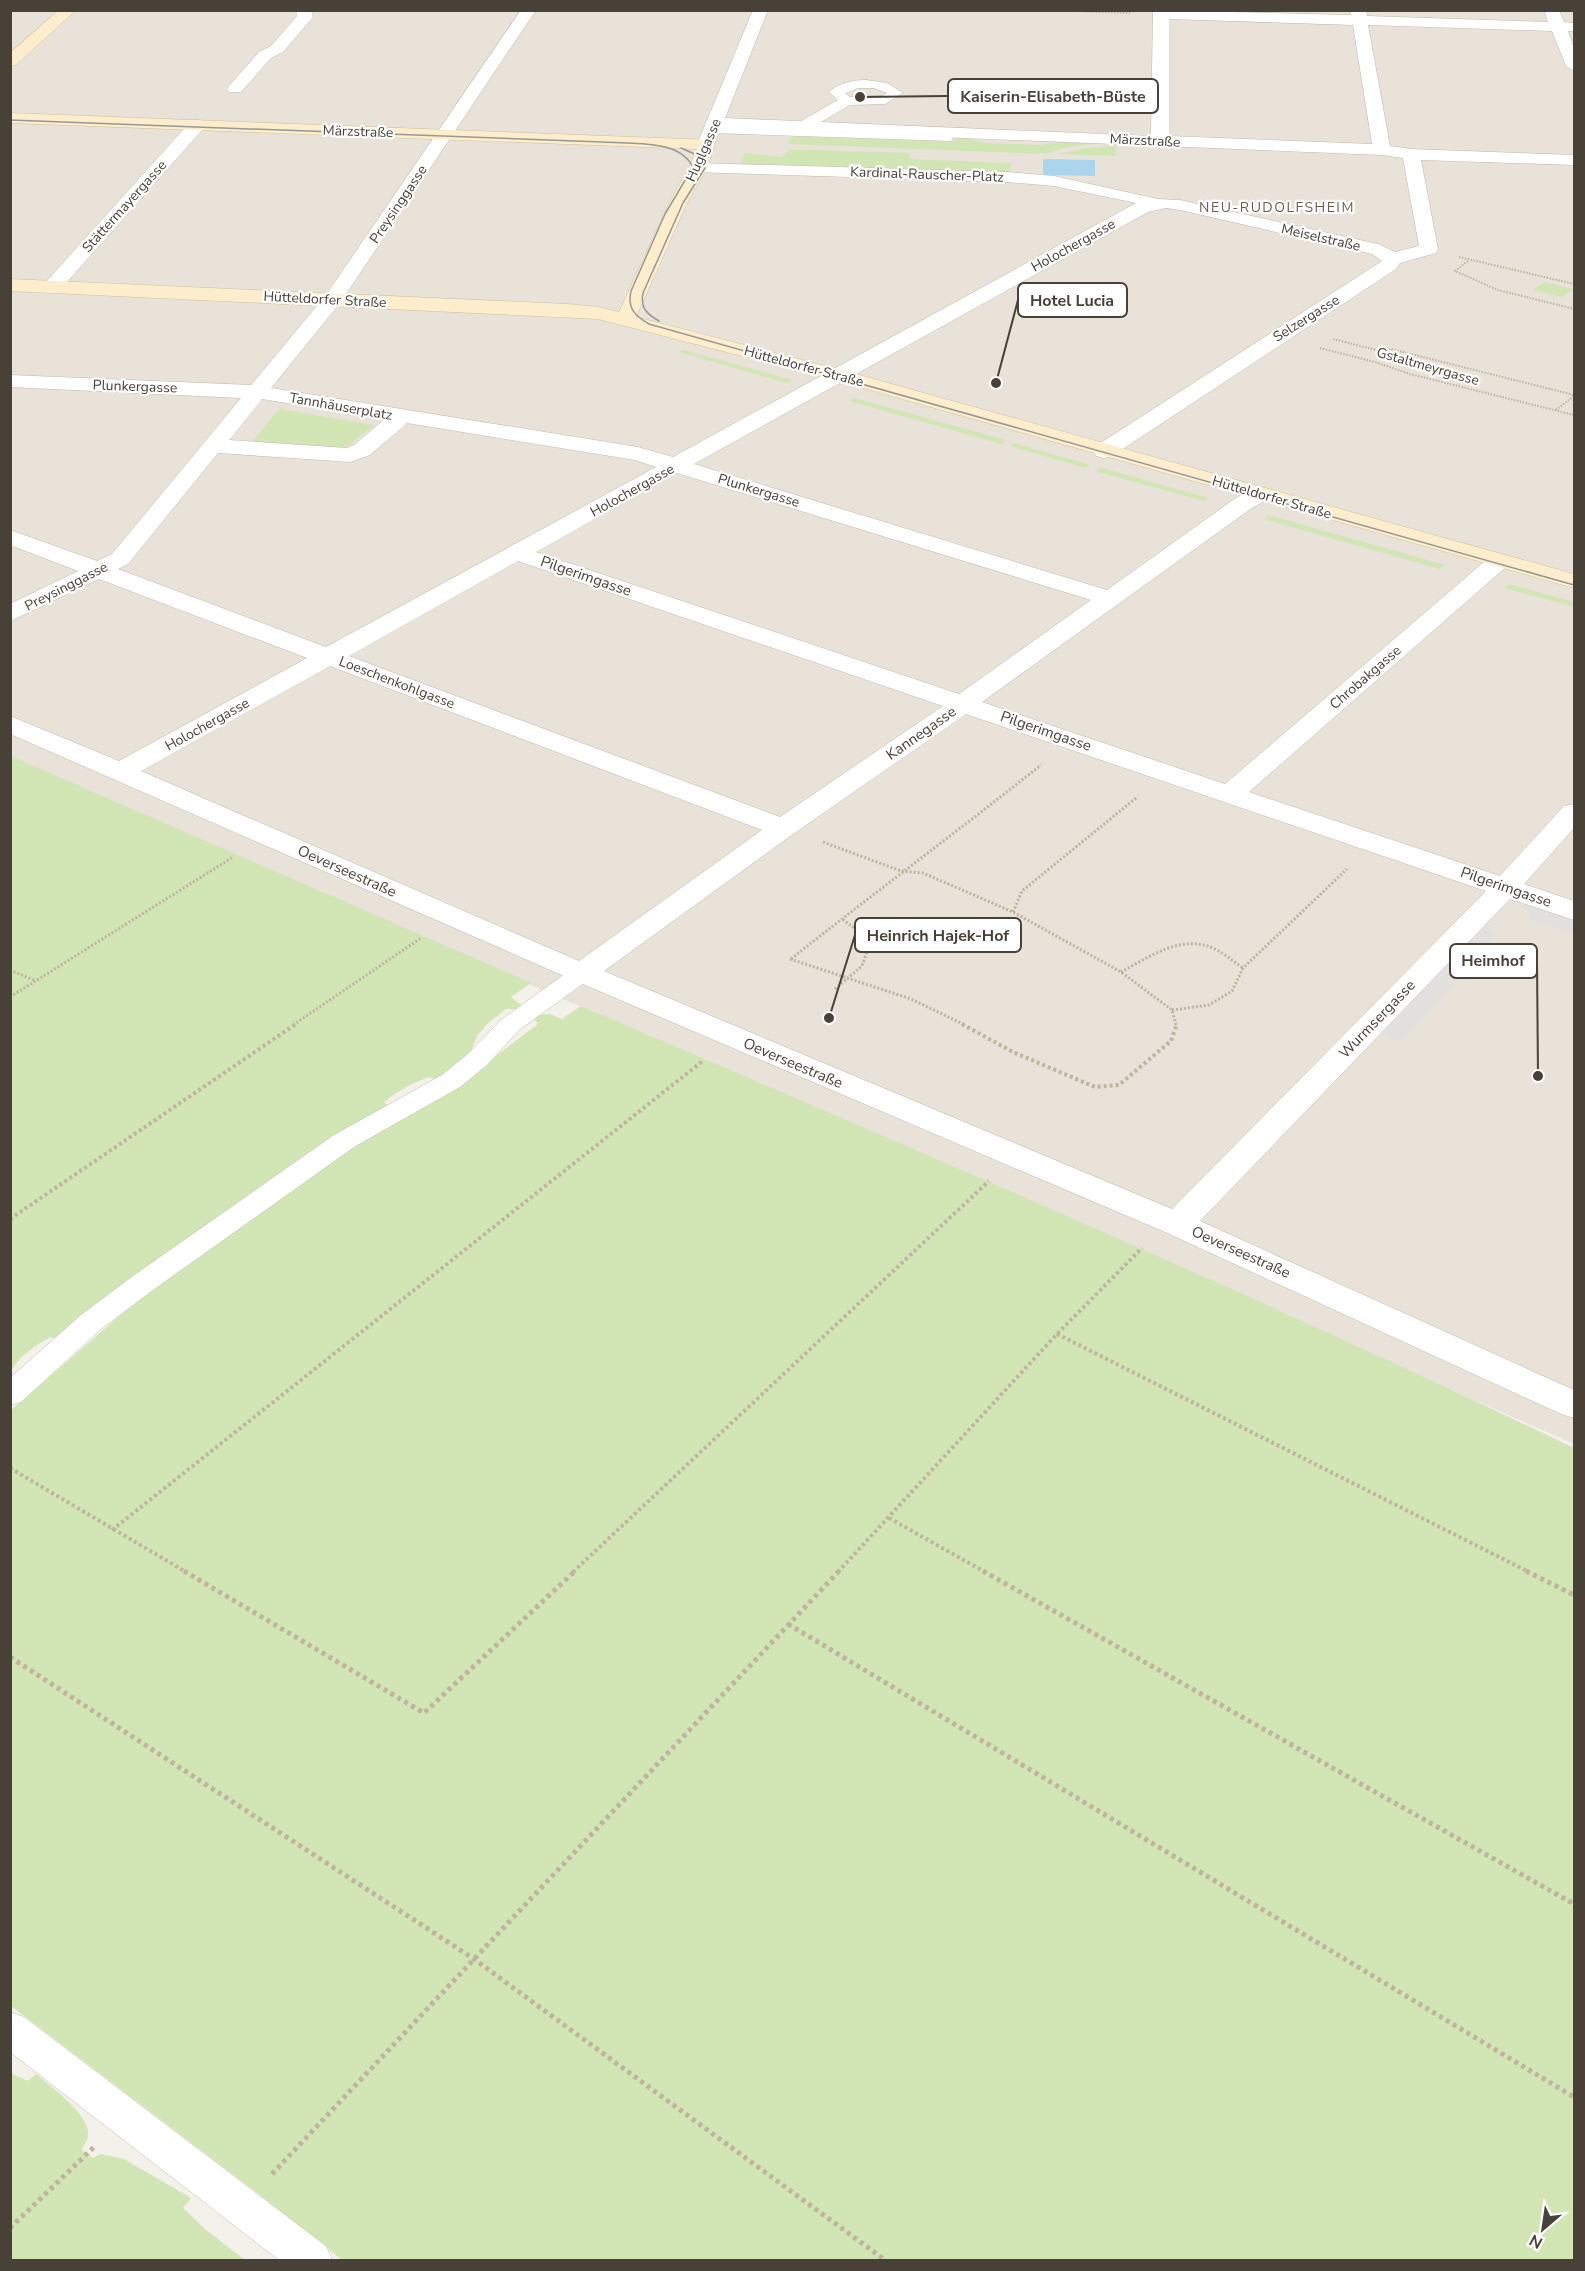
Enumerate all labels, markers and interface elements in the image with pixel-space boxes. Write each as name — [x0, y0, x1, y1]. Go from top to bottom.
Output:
callout: Kaiserin-Elisabeth-Büste — [948, 79, 1158, 113]
text: Kaiserin-Elisabeth-Büste — [960, 86, 1146, 108]
street label: Huglgasse — [681, 116, 726, 185]
street label: Märzstraße — [322, 121, 394, 142]
street label: Märzstraße — [1109, 129, 1181, 152]
street label: Stättermayergasse — [78, 156, 171, 257]
street label: Preysinggasse — [365, 161, 432, 247]
street label: Kardinal-Rauscher-Platz — [850, 162, 1005, 187]
district label: NEU-RUDOLFSHEIM — [1199, 198, 1355, 217]
street label: Holochergasse — [1028, 214, 1119, 276]
street label: Meiselstraße — [1279, 219, 1362, 256]
callout: Hotel Lucia — [1018, 283, 1127, 317]
street label: Hütteldorfer Straße — [263, 287, 387, 312]
text: Hotel Lucia — [1030, 290, 1114, 312]
street label: Selzergasse — [1269, 290, 1343, 346]
street label: Hütteldorfer Straße — [742, 341, 866, 392]
street label: Gstaltmeyrgasse — [1374, 343, 1481, 390]
street label: Plunkergasse — [92, 376, 178, 397]
street label: Tannhäuserplatz — [288, 388, 394, 425]
street label: Holochergasse — [587, 459, 678, 521]
street label: Plunkergasse — [716, 469, 802, 512]
street label: Hütteldorfer Straße — [1210, 471, 1334, 524]
street label: Pilgerimgasse — [538, 551, 634, 601]
street label: Preysinggasse — [21, 557, 111, 616]
street label: Chrobakgasse — [1325, 641, 1405, 714]
street label: Loeschenkohlgasse — [336, 652, 457, 713]
street label: Holochergasse — [162, 693, 253, 755]
street label: Kannegasse — [882, 701, 960, 765]
street label: Pilgerimgasse — [998, 706, 1094, 756]
street label: Oeverseestraße — [294, 840, 400, 902]
street label: Pilgerimgasse — [1458, 862, 1554, 912]
callout: Heinrich Hajek-Hof — [855, 918, 1021, 952]
text: Heinrich Hajek-Hof — [867, 925, 1010, 947]
callout: Heimhof — [1450, 944, 1537, 978]
text: Heimhof — [1461, 950, 1526, 972]
street label: Wurmsergasse — [1334, 975, 1420, 1063]
street label: Oeverseestraße — [740, 1033, 846, 1093]
street label: Oeverseestraße — [1188, 1221, 1294, 1283]
north arrow — [1513, 2199, 1573, 2259]
text: N — [1526, 2229, 1547, 2254]

